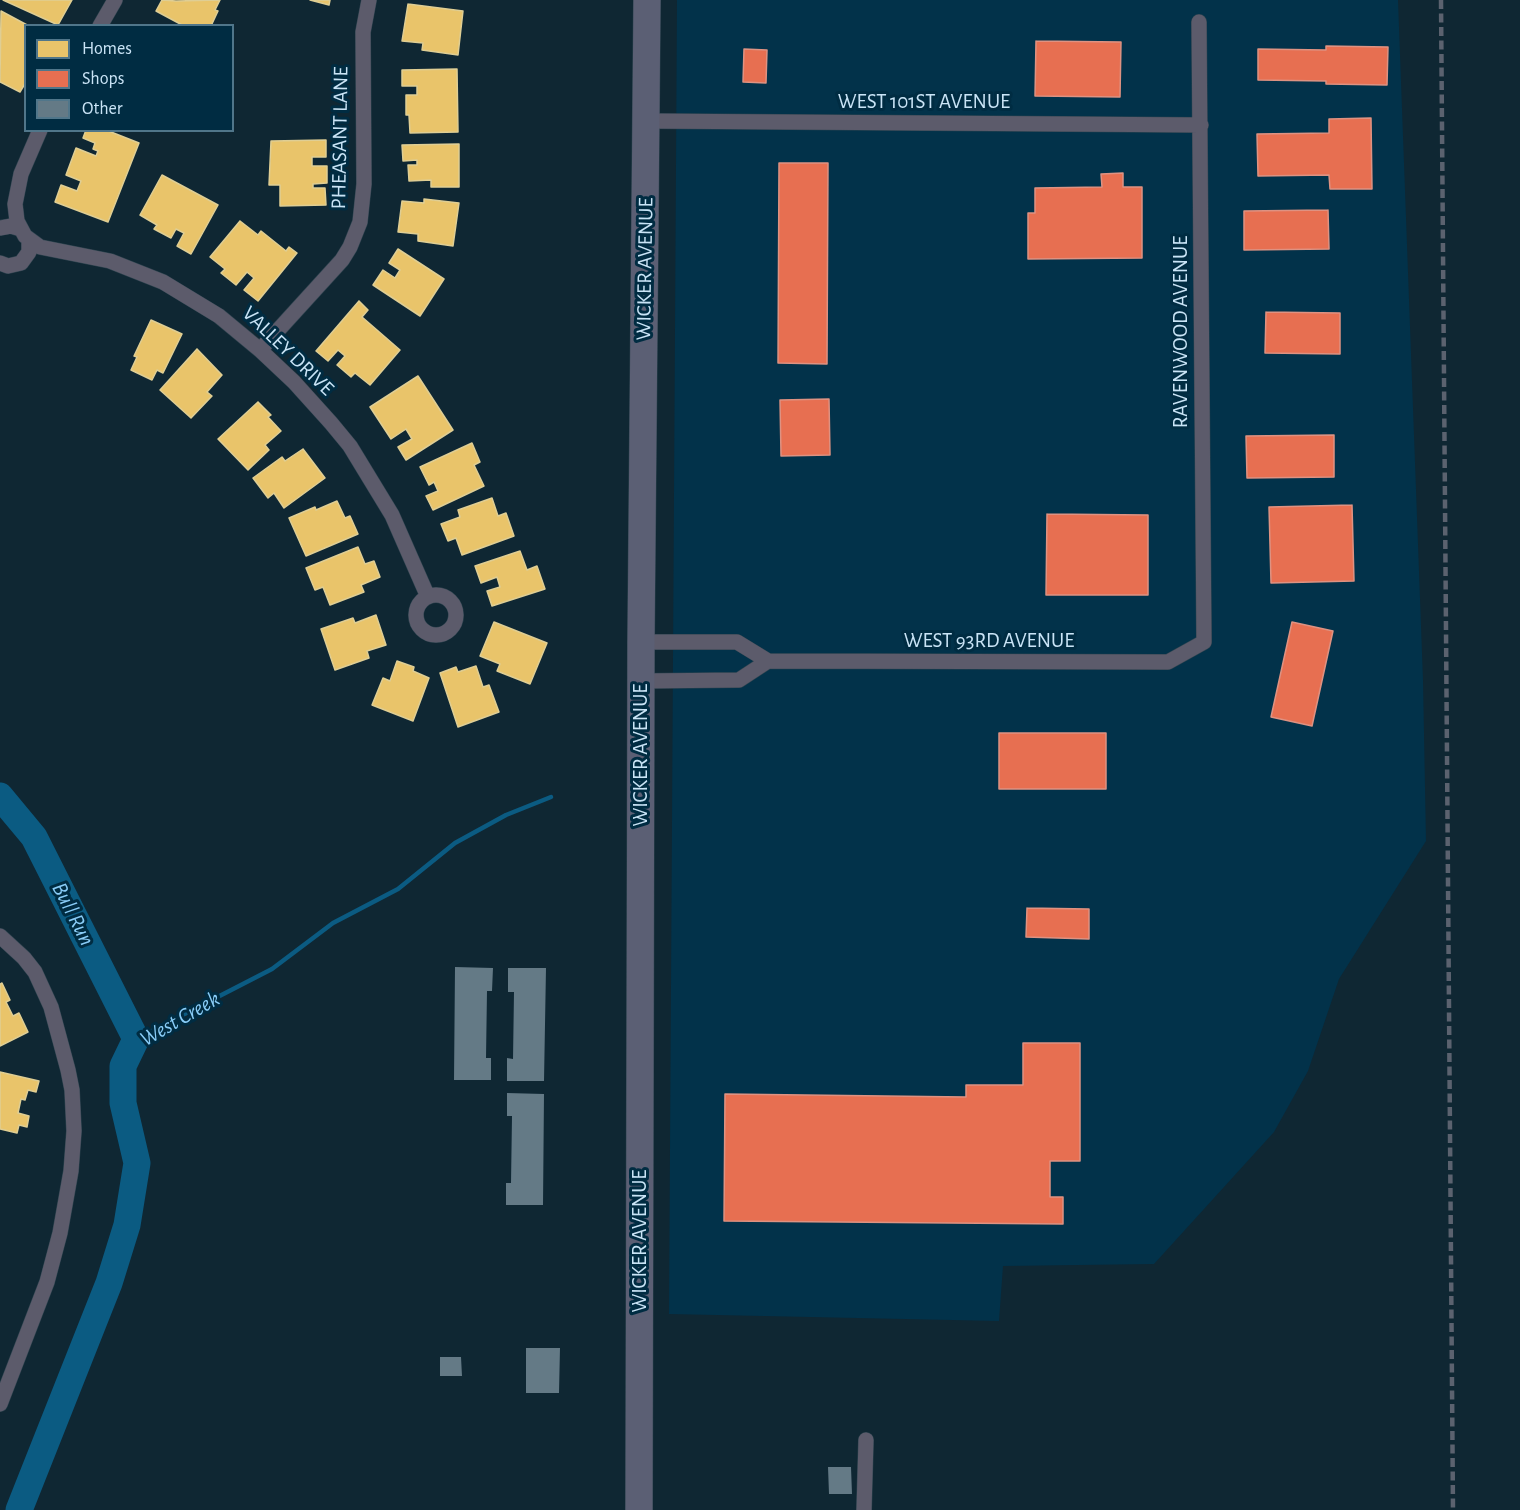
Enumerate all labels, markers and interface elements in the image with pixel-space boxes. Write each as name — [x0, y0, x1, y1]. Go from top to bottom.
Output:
legend — [24, 24, 234, 132]
text: Homes — [82, 40, 132, 58]
street label: PHEASANT LANE — [326, 66, 354, 210]
text: Shops — [82, 70, 124, 88]
street label: WEST 101ST AVENUE — [838, 89, 1010, 115]
text: Other — [82, 100, 123, 118]
street label: WICKER AVENUE — [631, 197, 659, 341]
street label: RAVENWOOD AVENUE — [1168, 236, 1194, 428]
street label: VALLEY DRIVE — [237, 301, 339, 401]
street label: WEST 93RD AVENUE — [904, 628, 1074, 654]
street label: WICKER AVENUE — [628, 684, 654, 826]
water label: Bull Run — [46, 878, 100, 950]
water label: West Creek — [135, 986, 225, 1052]
street label: WICKER AVENUE — [627, 1170, 653, 1312]

